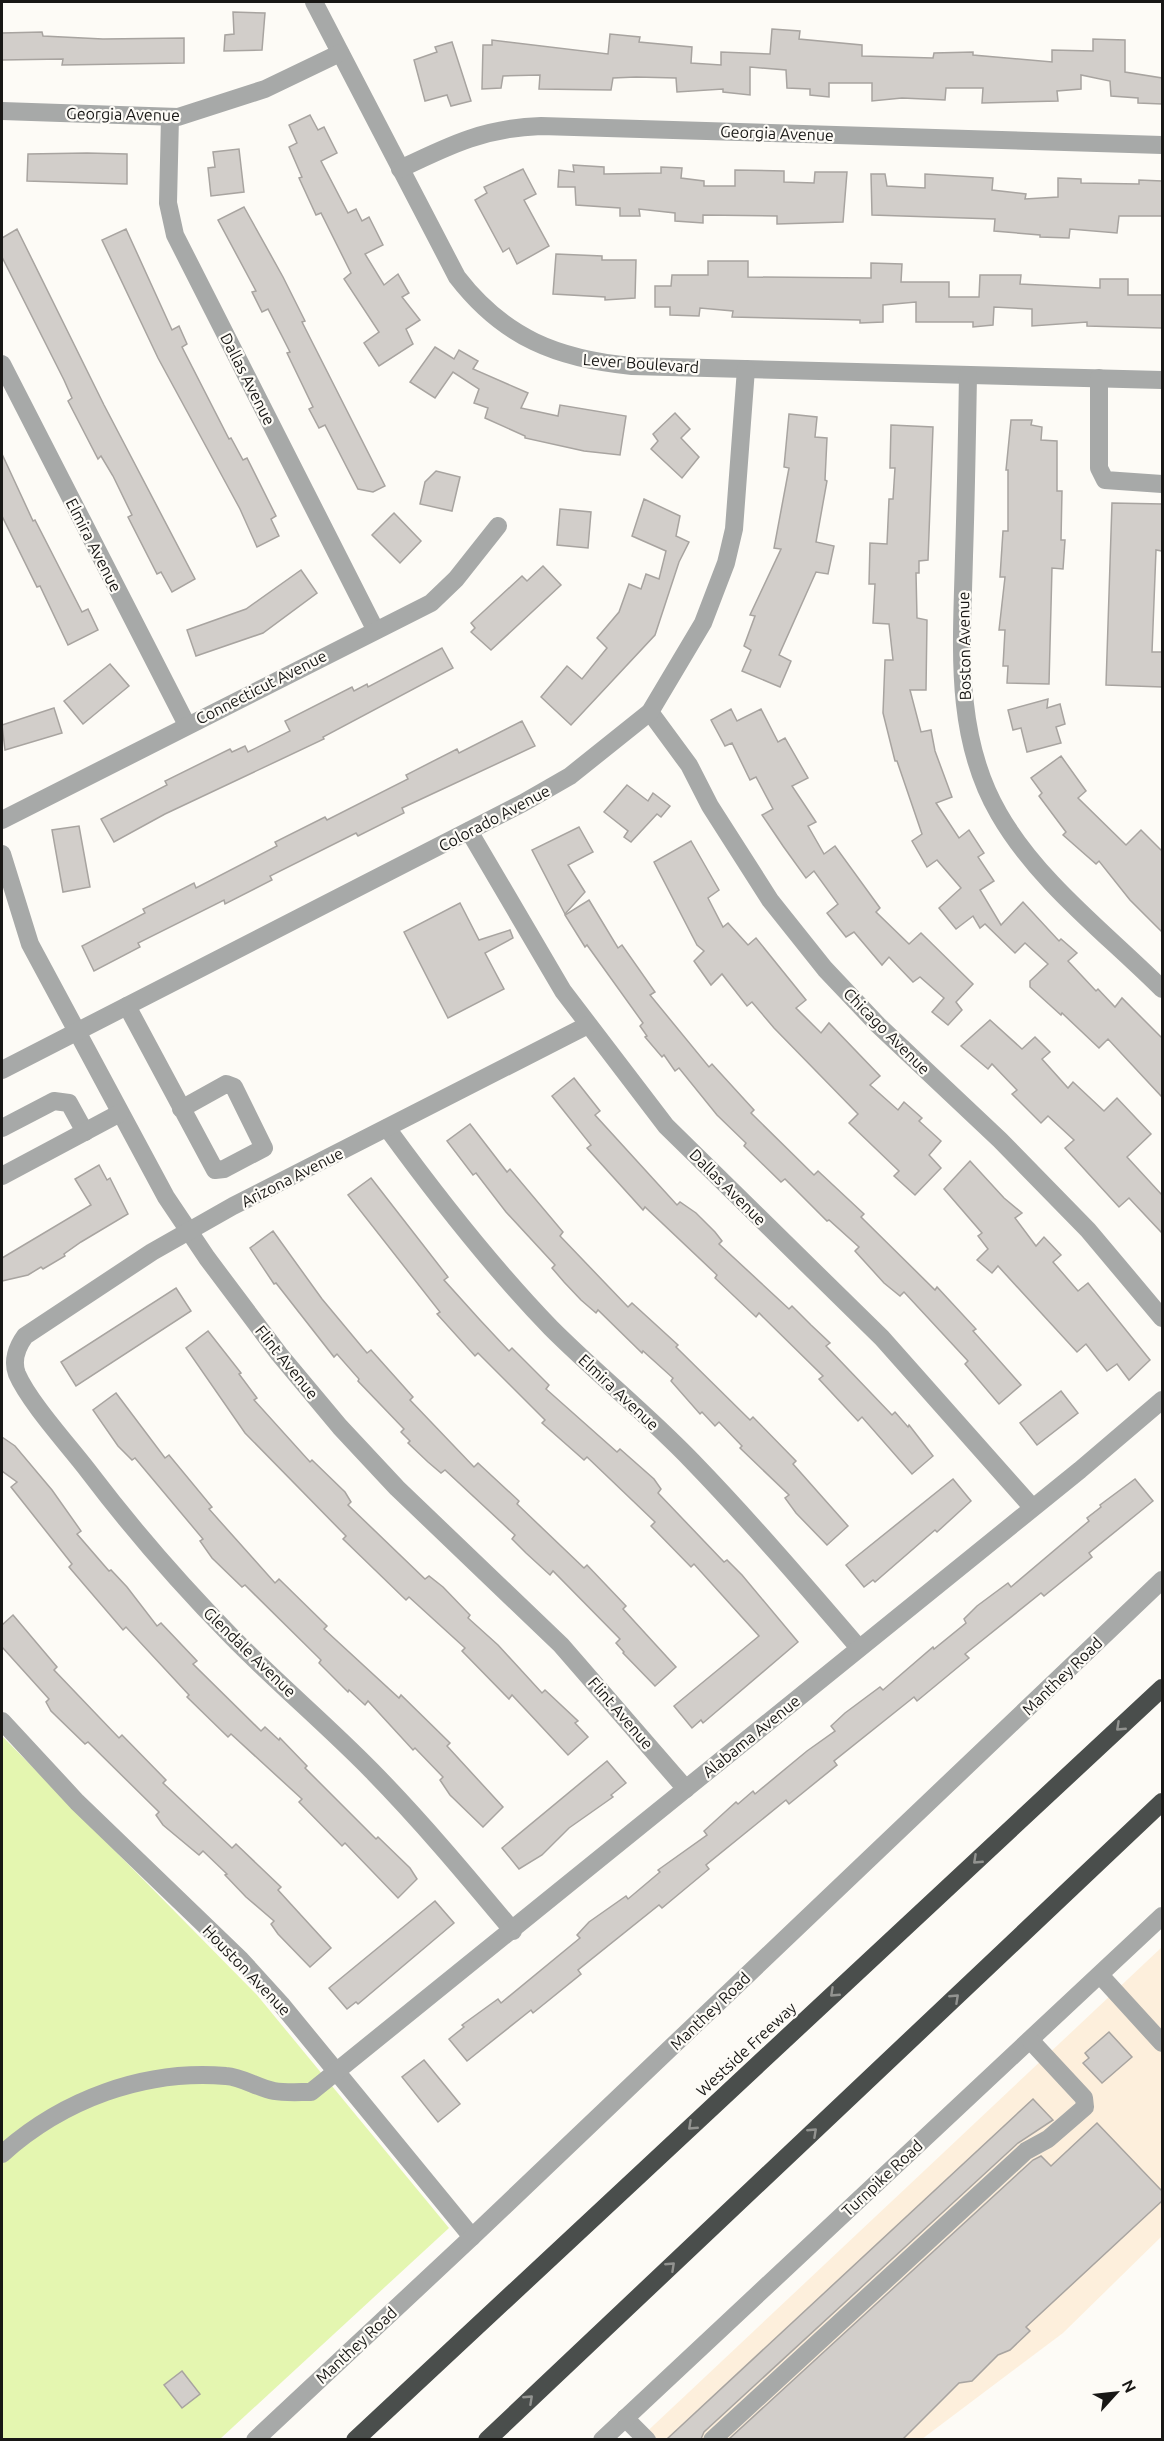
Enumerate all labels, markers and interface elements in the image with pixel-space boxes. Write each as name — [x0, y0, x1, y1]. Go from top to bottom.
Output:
street label: Georgia Avenue — [66, 104, 180, 124]
street label: Georgia Avenue — [720, 122, 834, 144]
street label: Dallas Avenue — [217, 330, 279, 428]
street label: Lever Boulevard — [582, 350, 700, 376]
street label: Elmira Avenue — [63, 495, 125, 595]
street label: Boston Avenue — [954, 591, 974, 701]
street label: Connecticut Avenue — [193, 646, 329, 728]
street label: Colorado Avenue — [435, 781, 553, 855]
street label: Chicago Avenue — [840, 984, 934, 1078]
street label: Arizona Avenue — [238, 1144, 346, 1210]
street label: Dallas Avenue — [686, 1145, 770, 1229]
street label: Flint Avenue — [252, 1322, 322, 1402]
street label: Elmira Avenue — [575, 1350, 663, 1434]
street label: Glendale Avenue — [200, 1604, 300, 1700]
street label: Manthey Road — [1018, 1633, 1106, 1719]
street label: Flint Avenue — [585, 1673, 657, 1753]
street label: Alabama Avenue — [699, 1691, 803, 1781]
one-way arrow — [1116, 1720, 1127, 1731]
one-way arrow — [973, 1853, 984, 1864]
street label: Houston Avenue — [199, 1921, 295, 2019]
street label: Manthey Road — [666, 1968, 754, 2054]
one-way arrow — [831, 1986, 841, 1997]
one-way arrow — [948, 1994, 959, 2005]
street label: Westside Freeway — [693, 1998, 800, 2100]
one-way arrow — [688, 2119, 698, 2130]
one-way arrow — [807, 2128, 817, 2139]
street label: Turnpike Road — [838, 2136, 926, 2220]
one-way arrow — [664, 2262, 675, 2273]
street label: Manthey Road — [312, 2303, 400, 2387]
north arrow — [1086, 2363, 1146, 2423]
text: N — [1119, 2377, 1140, 2396]
one-way arrow — [522, 2396, 533, 2407]

